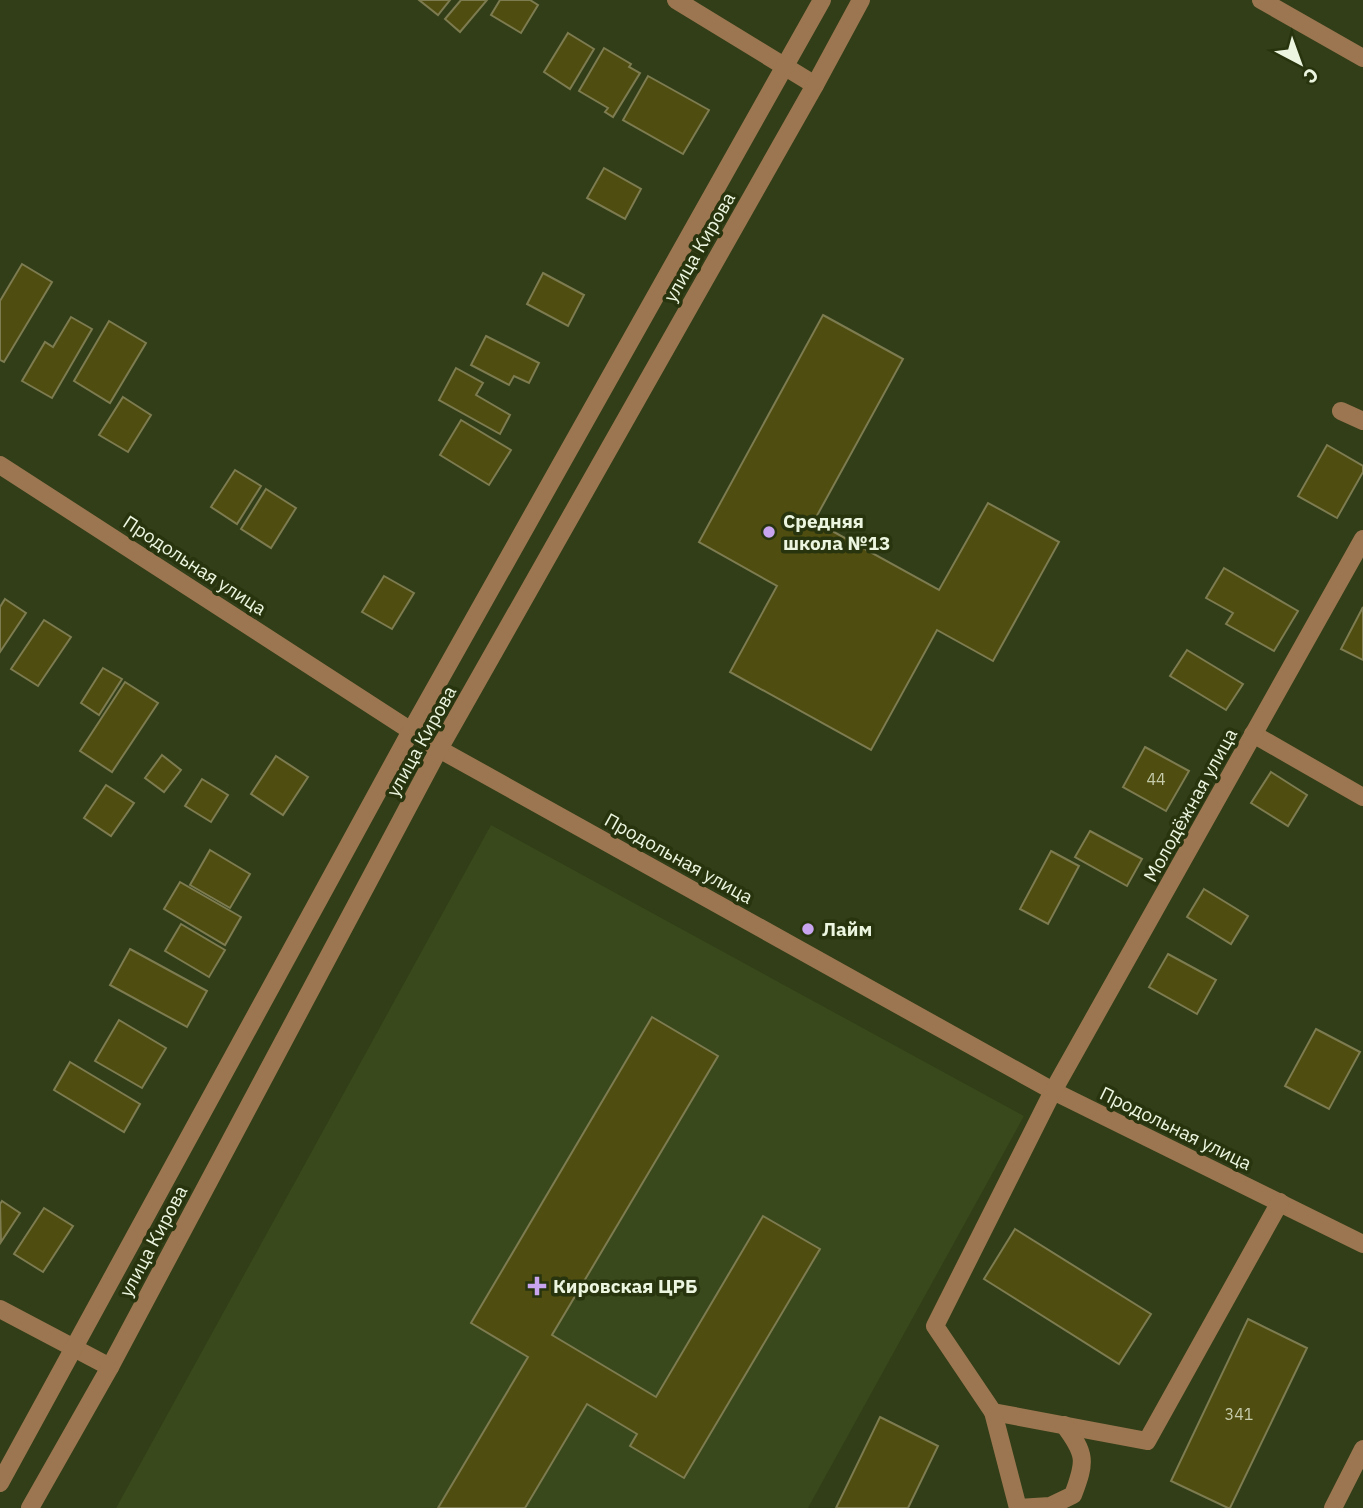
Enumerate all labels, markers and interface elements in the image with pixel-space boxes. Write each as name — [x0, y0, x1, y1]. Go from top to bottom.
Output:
north arrow — [1265, 28, 1335, 98]
text: С — [1299, 63, 1324, 89]
street label: улица Кирова — [658, 188, 740, 306]
place label: Средняя школа №13 — [783, 509, 890, 555]
street label: Продольная улица — [119, 510, 271, 620]
marker: Средняя школа №13 — [761, 524, 777, 540]
street label: улица Кирова — [381, 681, 461, 801]
street label: Молодёжная улица — [1138, 724, 1242, 886]
house number: 44 — [1146, 769, 1166, 789]
street label: Продольная улица — [601, 807, 757, 909]
place label: Лайм — [822, 917, 872, 941]
marker: Лайм — [800, 921, 816, 937]
street label: Продольная улица — [1096, 1081, 1256, 1175]
street label: улица Кирова — [114, 1181, 192, 1301]
place label: Кировская ЦРБ — [553, 1274, 698, 1298]
marker: Кировская ЦРБ — [527, 1276, 547, 1296]
house number: 341 — [1225, 1404, 1253, 1424]

